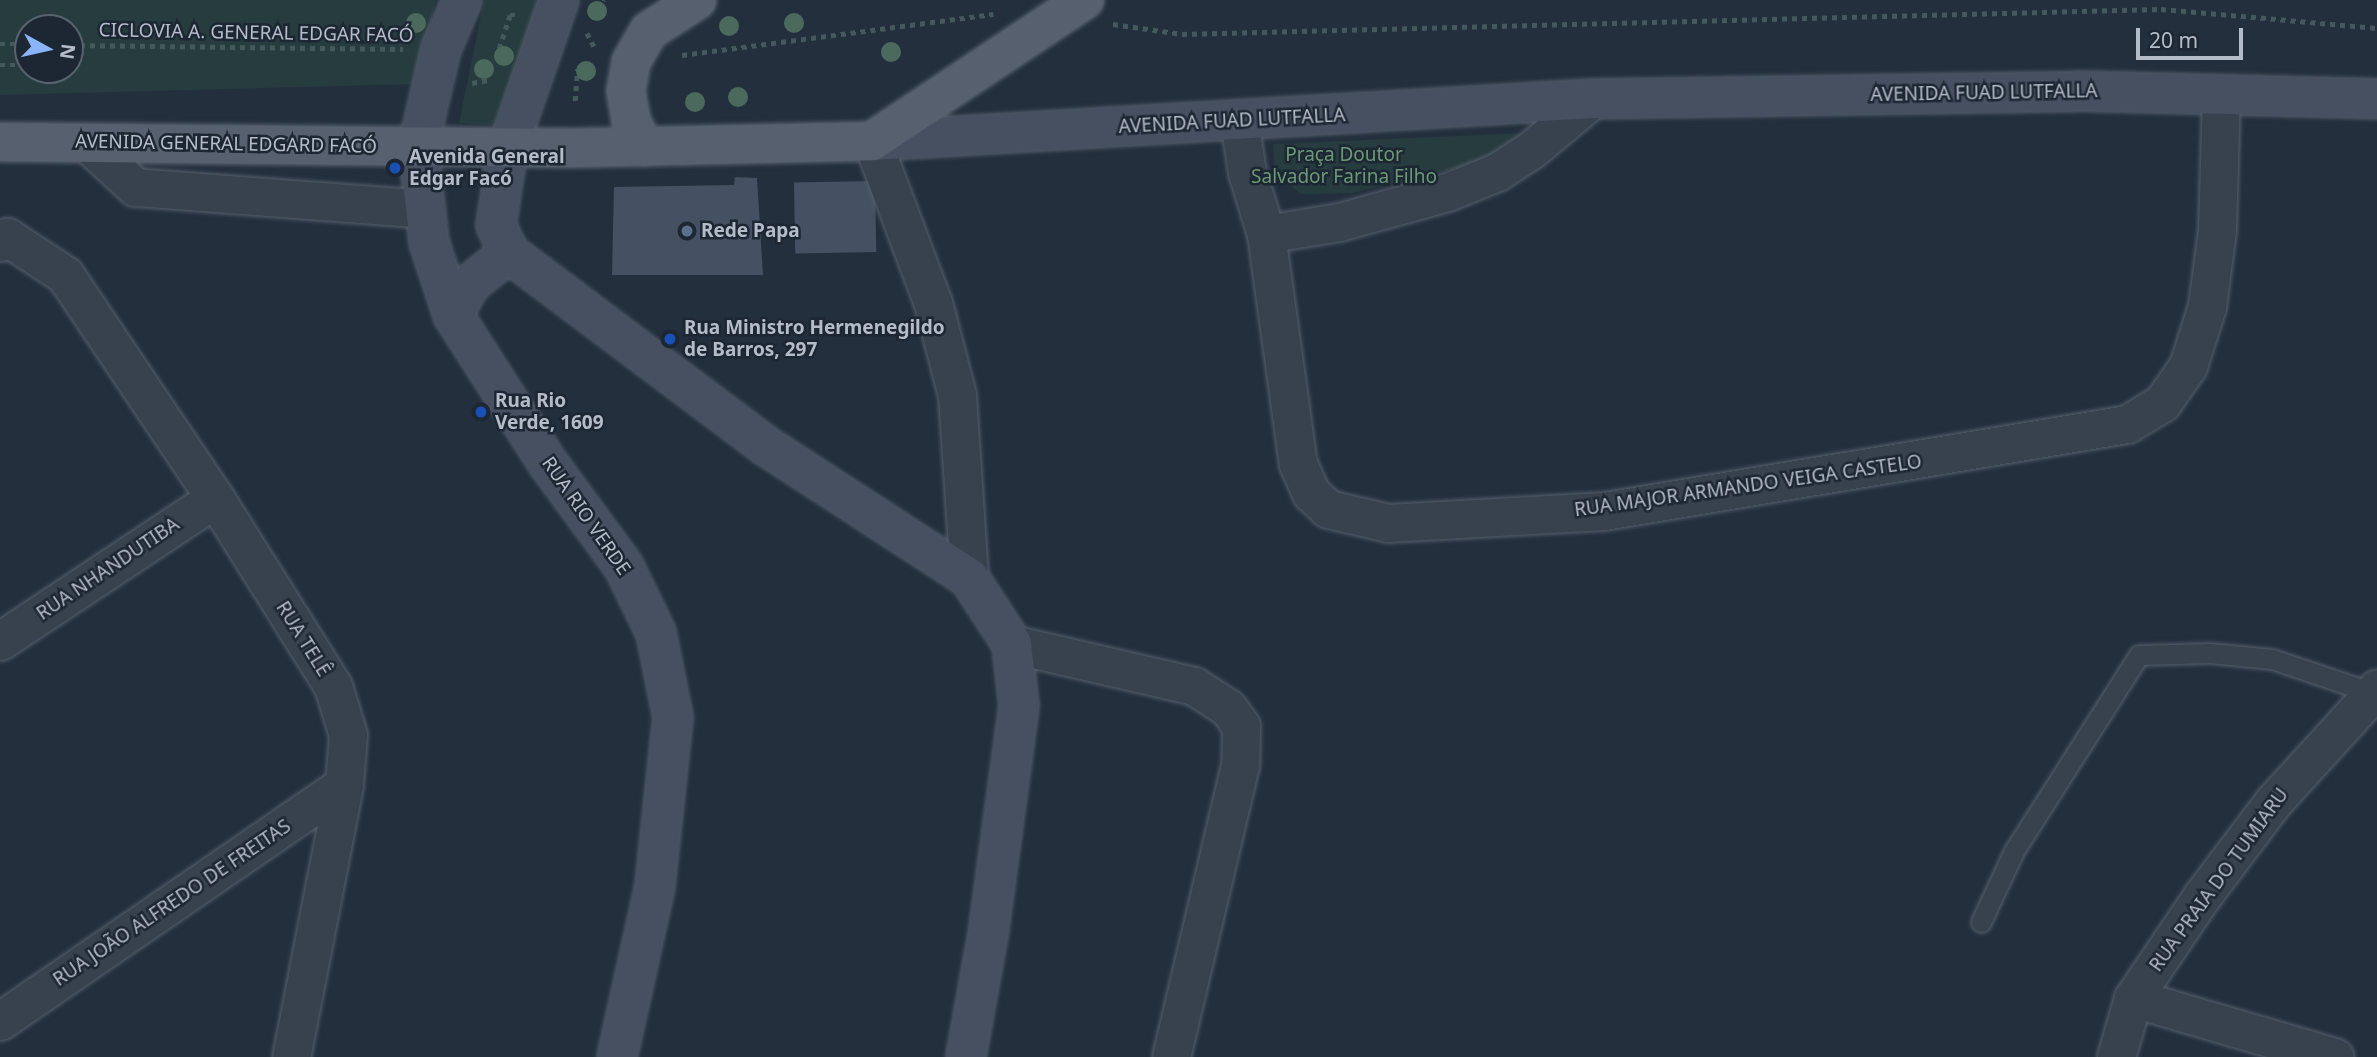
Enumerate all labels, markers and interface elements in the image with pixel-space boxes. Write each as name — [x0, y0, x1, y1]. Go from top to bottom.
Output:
north arrow — [14, 14, 84, 84]
scale bar — [2139, 14, 2246, 58]
street label: CICLOVIA A. GENERAL EDGAR FACÓ — [98, 19, 414, 47]
text: 20 m — [2149, 26, 2198, 54]
text: N — [54, 42, 82, 61]
street label: AVENIDA FUAD LUTFALLA — [1870, 80, 2098, 106]
street label: AVENIDA FUAD LUTFALLA — [1118, 104, 1346, 138]
street label: AVENIDA GENERAL EDGARD FACÓ — [75, 130, 377, 158]
park label: Praça Doutor Salvador Farina Filho — [1251, 144, 1437, 188]
place label: Avenida General Edgar Facó — [409, 146, 565, 190]
marker: Avenida General Edgar Facó — [387, 160, 403, 176]
place label: Rede Papa — [701, 220, 800, 242]
marker: Rede Papa — [679, 223, 695, 239]
place label: Rua Ministro Hermenegildo de Barros, 297 — [684, 317, 945, 361]
marker: Rua Ministro Hermenegildo de Barros, 297 — [662, 331, 678, 347]
place label: Rua Rio Verde, 1609 — [495, 390, 604, 434]
marker: Rua Rio Verde, 1609 — [473, 404, 489, 420]
street label: RUA MAJOR ARMANDO VEIGA CASTELO — [1573, 450, 1923, 522]
street label: RUA RIO VERDE — [537, 453, 635, 579]
street label: RUA NHANDUTIBA — [32, 513, 184, 625]
street label: RUA TELÊ — [271, 597, 335, 681]
street label: RUA PRAIA DO TUMIARU — [2145, 784, 2293, 976]
street label: RUA JOÃO ALFREDO DE FREITAS — [49, 815, 295, 991]

